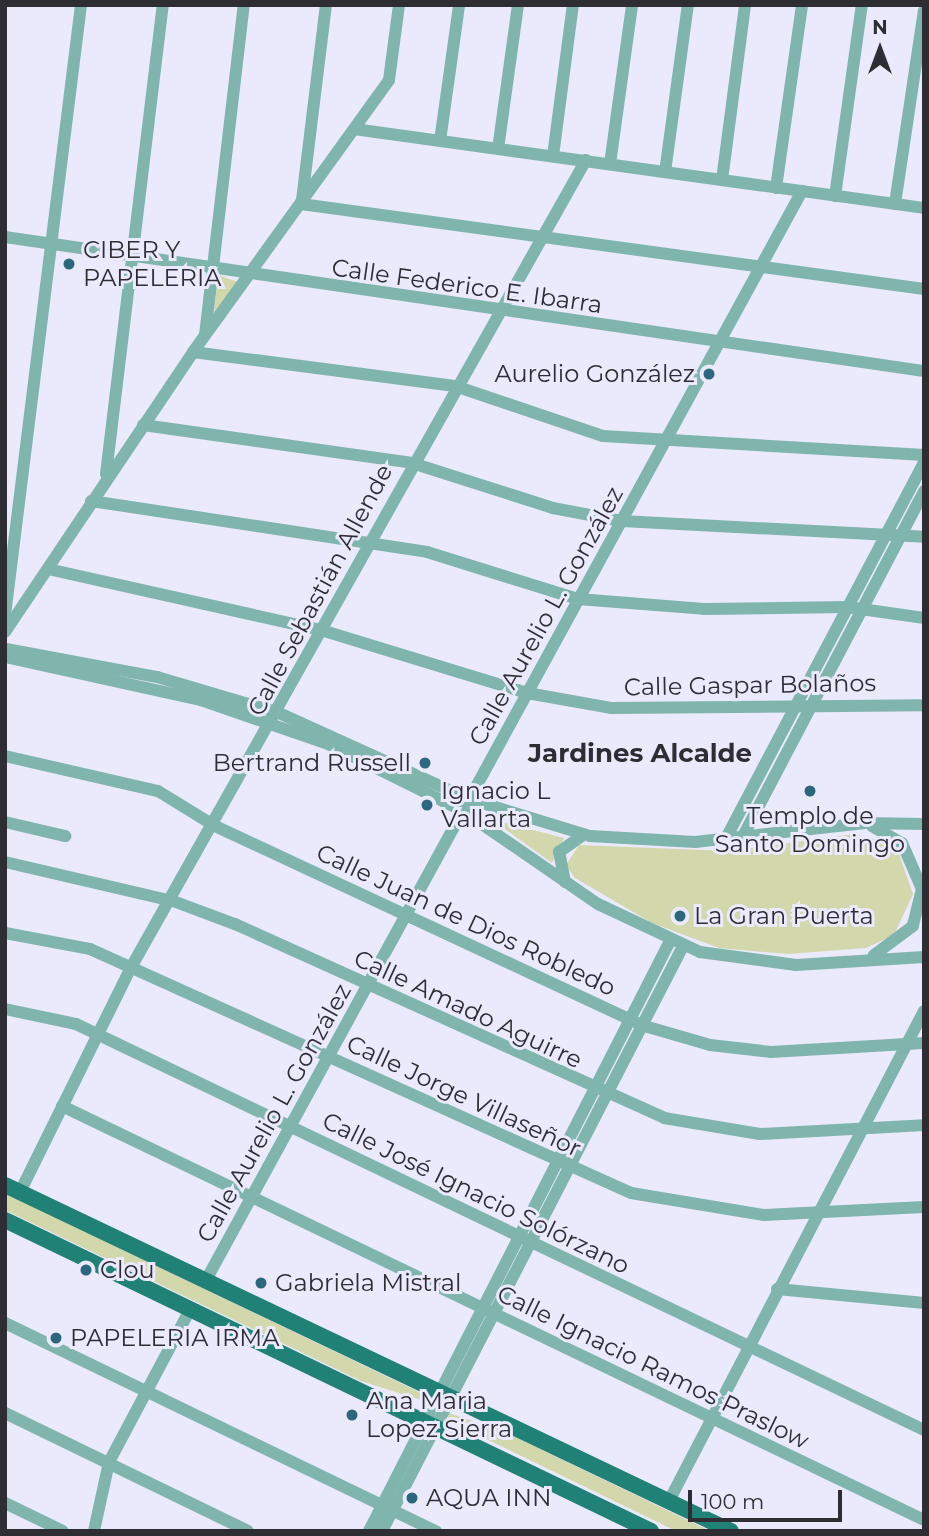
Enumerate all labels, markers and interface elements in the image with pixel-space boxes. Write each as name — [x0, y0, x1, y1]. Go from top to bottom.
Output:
north arrow — [845, 14, 915, 84]
text: N — [872, 16, 888, 39]
place label: CIBER Y PAPELERIA — [83, 236, 221, 292]
street label: Calle Federico E. Ibarra — [330, 253, 604, 319]
marker: CIBER Y PAPELERIA — [61, 256, 77, 272]
place label: Aurelio González — [494, 360, 695, 388]
marker: Aurelio González — [701, 366, 717, 382]
street label: Calle Sebastián Allende — [241, 459, 399, 721]
street label: Calle Aurelio L. González — [463, 482, 629, 750]
street label: Calle Gaspar Bolaños — [624, 668, 876, 702]
district label: Jardines Alcalde — [528, 738, 752, 770]
place label: Bertrand Russell — [213, 749, 411, 777]
marker: Bertrand Russell — [417, 755, 433, 771]
place label: Ignacio L Vallarta — [441, 777, 550, 833]
marker: Templo de Santo Domingo — [802, 783, 818, 799]
marker: Ignacio L Vallarta — [419, 797, 435, 813]
place label: Templo de Santo Domingo — [715, 802, 905, 858]
street label: Calle Juan de Dios Robledo — [312, 838, 620, 1002]
place label: La Gran Puerta — [694, 902, 874, 930]
marker: La Gran Puerta — [672, 908, 688, 924]
street label: Calle Amado Aguirre — [349, 943, 587, 1075]
street label: Calle Aurelio L. González — [191, 979, 357, 1247]
street label: Calle Jorge Villaseñor — [342, 1029, 586, 1163]
street label: Calle José Ignacio Solórzano — [318, 1106, 634, 1280]
place label: Clou — [100, 1256, 155, 1284]
marker: Clou — [78, 1262, 94, 1278]
place label: Gabriela Mistral — [275, 1269, 461, 1297]
marker: Gabriela Mistral — [253, 1275, 269, 1291]
street label: Calle Ignacio Ramos Praslow — [492, 1279, 814, 1455]
place label: PAPELERIA IRMA — [70, 1324, 279, 1352]
marker: PAPELERIA IRMA — [48, 1330, 64, 1346]
place label: Ana Maria Lopez Sierra — [366, 1387, 512, 1443]
marker: Ana Maria Lopez Sierra — [344, 1407, 360, 1423]
scale bar — [691, 1476, 845, 1520]
place label: AQUA INN — [426, 1484, 552, 1512]
text: 100 m — [701, 1489, 764, 1514]
marker: AQUA INN — [404, 1490, 420, 1506]

